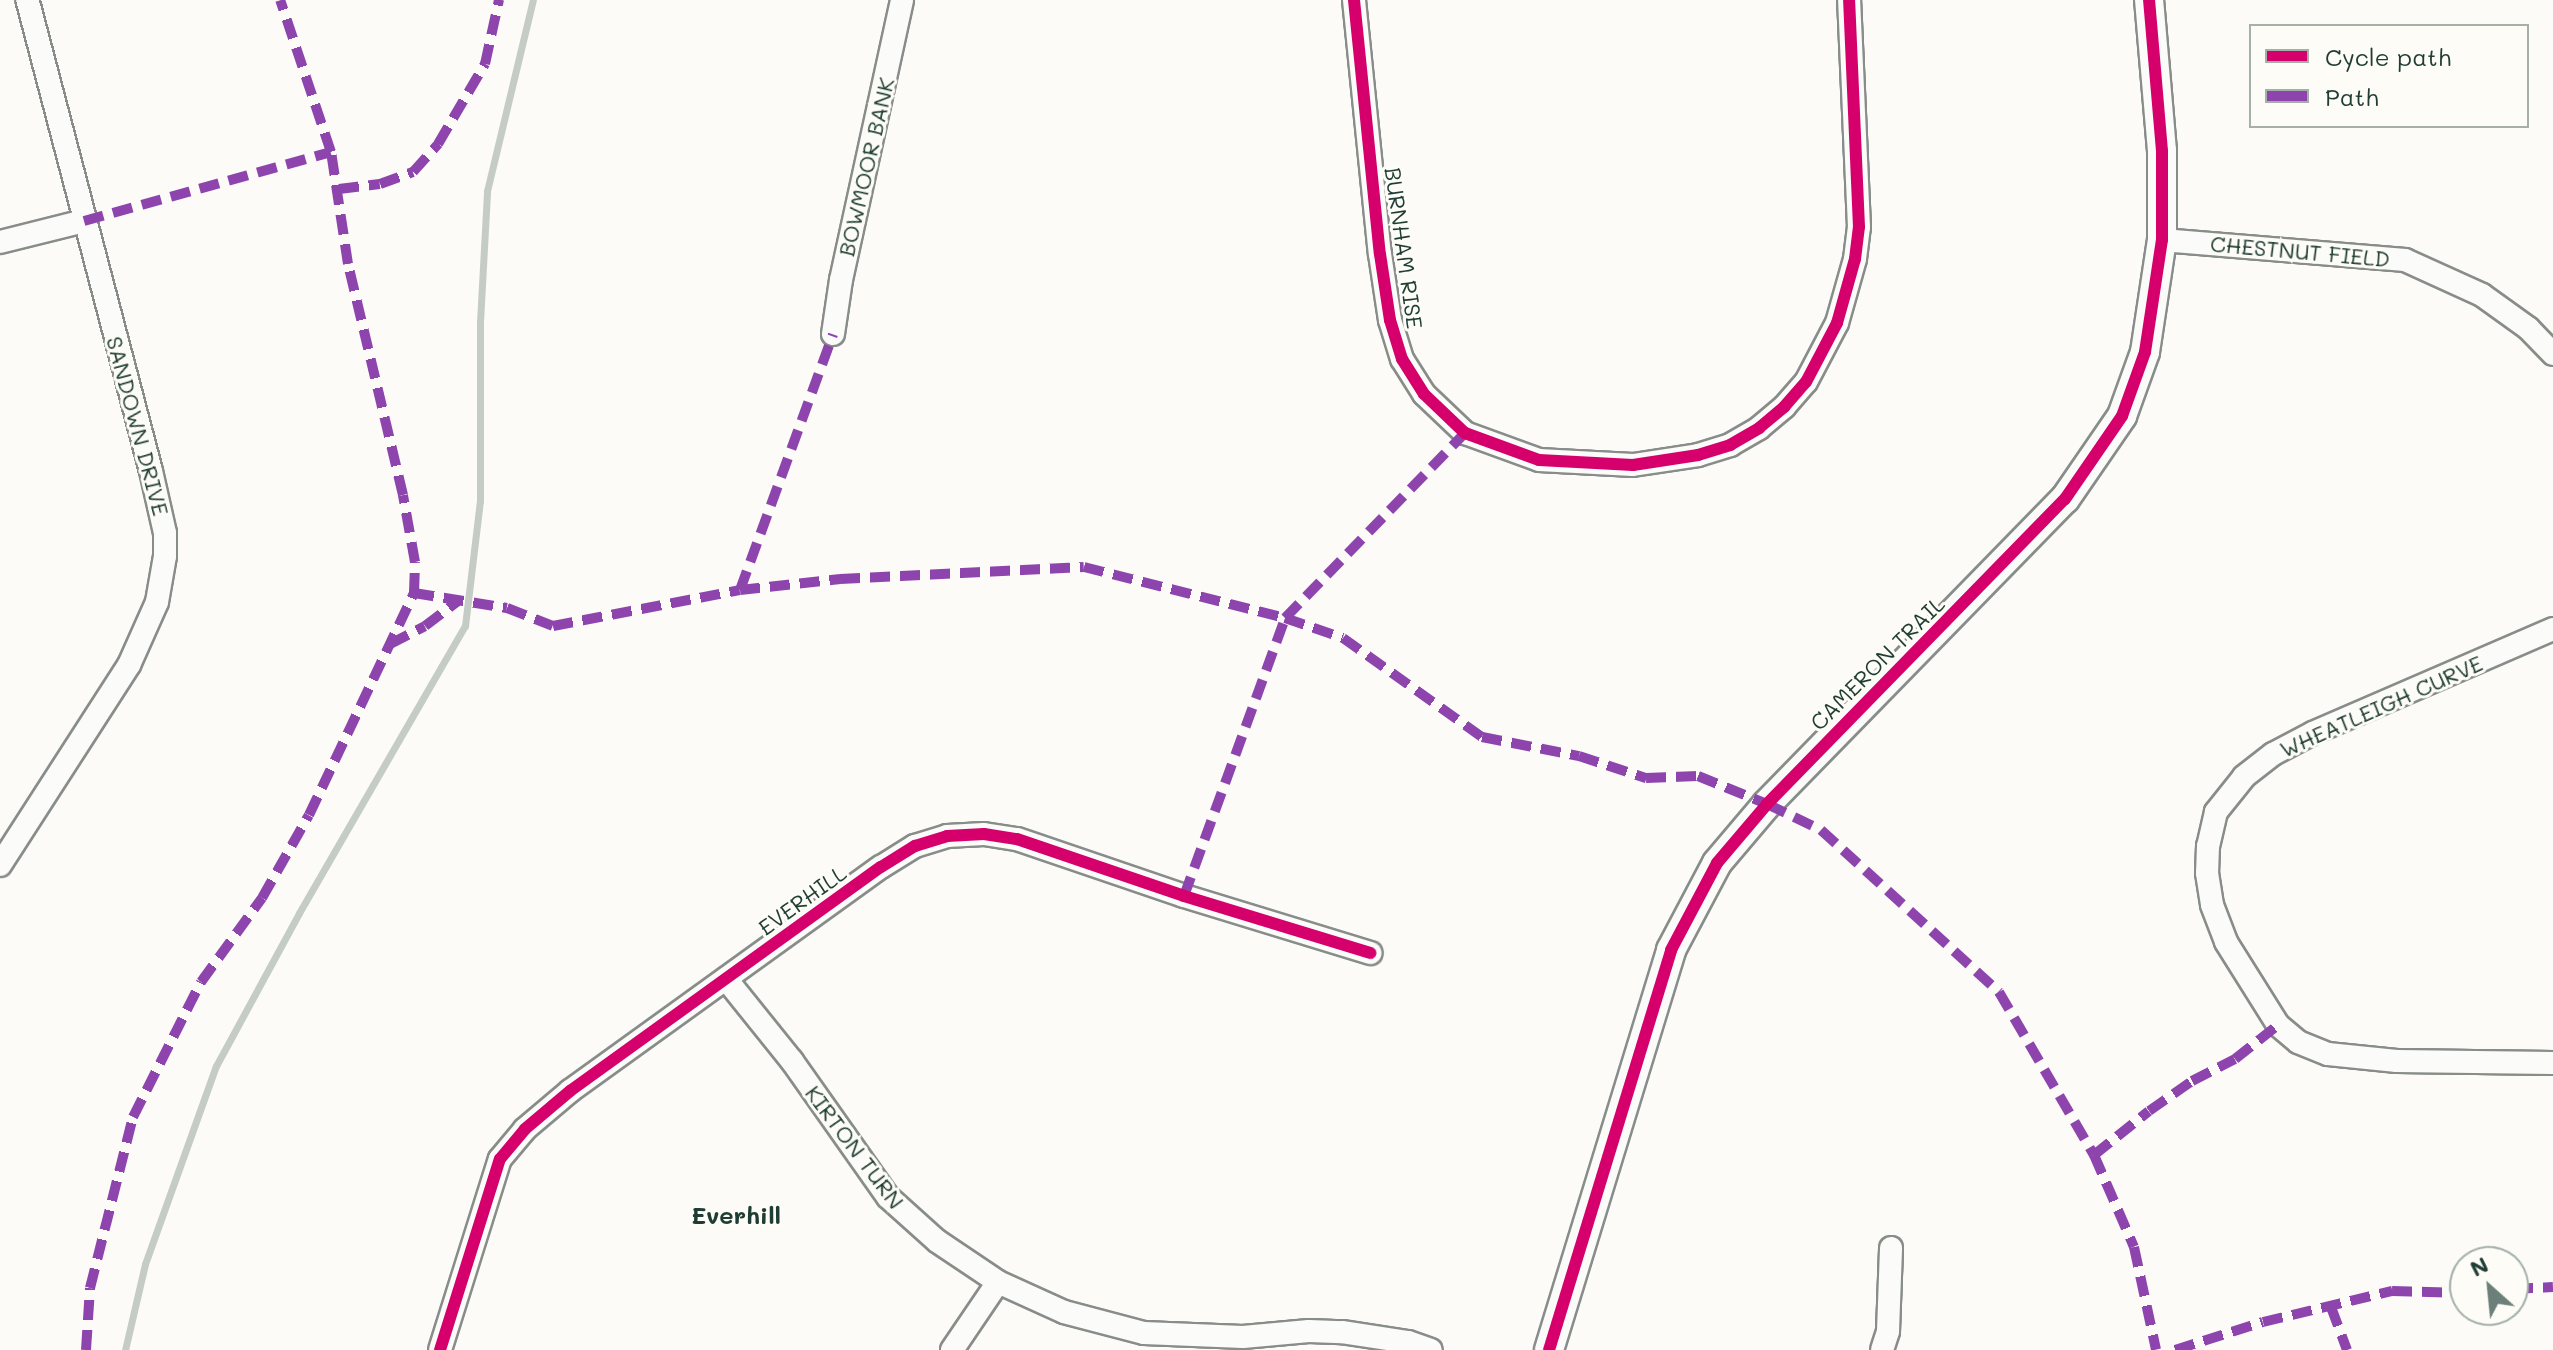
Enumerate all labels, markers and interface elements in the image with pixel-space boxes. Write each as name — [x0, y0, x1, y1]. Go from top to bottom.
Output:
legend — [2249, 24, 2529, 128]
text: Cycle path — [2325, 41, 2451, 72]
street label: BOWMOOR BANK — [833, 75, 899, 259]
text: Path — [2325, 81, 2379, 112]
street label: BURNHAM RISE — [1380, 166, 1428, 330]
street label: CHESTNUT FIELD — [2209, 230, 2391, 272]
street label: SANDOWN DRIVE — [101, 333, 175, 519]
street label: CAMERON TRAIL — [1804, 590, 1950, 736]
street label: WHEATLEIGH CURVE — [2276, 649, 2486, 763]
street label: EVERHILL — [753, 859, 851, 941]
street label: KIRTON TURN — [800, 1080, 910, 1214]
district label: Everhill — [691, 1201, 781, 1229]
north arrow — [2449, 1246, 2529, 1326]
text: N — [2465, 1249, 2493, 1283]

